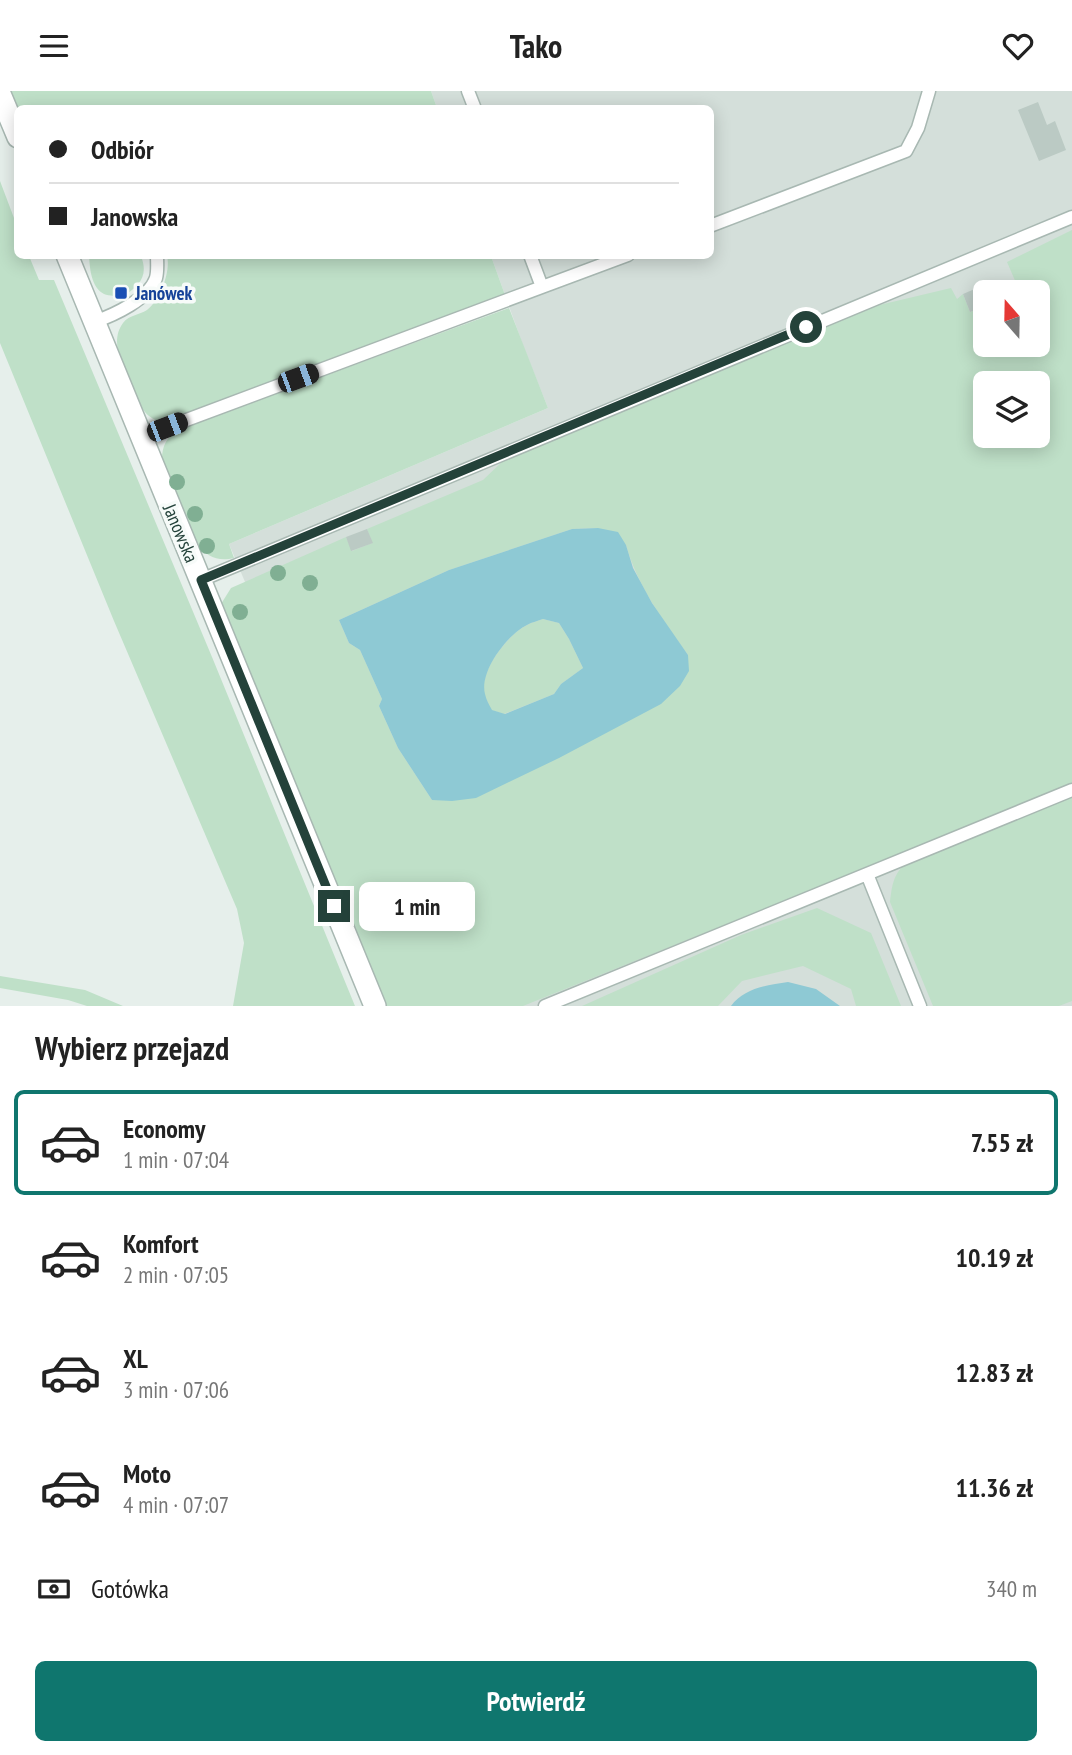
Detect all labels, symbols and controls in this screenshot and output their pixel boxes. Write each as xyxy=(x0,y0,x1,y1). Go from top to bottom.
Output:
text: Tako xyxy=(510,25,562,67)
icon: menu xyxy=(35,27,73,65)
icon: heart xyxy=(999,27,1037,65)
text: Odbiór xyxy=(91,133,154,166)
text: Janowska xyxy=(91,200,178,233)
north arrow xyxy=(973,280,1050,357)
map controls xyxy=(973,280,1050,448)
place label: Janówek xyxy=(134,281,193,305)
marker: Janówek xyxy=(113,285,129,301)
route start xyxy=(790,311,822,343)
car xyxy=(275,361,322,395)
button: layers xyxy=(973,371,1050,448)
car xyxy=(144,410,191,444)
street label: Janowska xyxy=(158,499,204,566)
callout: 1 min xyxy=(358,881,474,931)
route end xyxy=(318,890,350,922)
text: 1 min xyxy=(394,892,440,921)
text: Wybierz przejazd xyxy=(35,1027,229,1069)
icon: car xyxy=(39,1111,102,1174)
text: Economy xyxy=(123,1112,205,1145)
text: 7.55 zł xyxy=(971,1126,1033,1159)
text: 1 min · 07:04 xyxy=(123,1145,229,1174)
icon: car xyxy=(39,1226,102,1289)
text: Komfort xyxy=(123,1227,199,1260)
text: 10.19 zł xyxy=(956,1241,1033,1274)
text: 2 min · 07:05 xyxy=(123,1260,229,1289)
icon: car xyxy=(39,1341,102,1404)
text: XL xyxy=(123,1342,148,1375)
text: 12.83 zł xyxy=(956,1356,1033,1389)
text: 3 min · 07:06 xyxy=(123,1375,229,1404)
icon: car xyxy=(39,1456,102,1519)
text: Moto xyxy=(123,1457,171,1490)
text: 11.36 zł xyxy=(956,1471,1033,1504)
text: 4 min · 07:07 xyxy=(123,1490,229,1519)
icon: cash xyxy=(35,1570,73,1608)
text: Gotówka xyxy=(91,1572,169,1605)
text: 340 m xyxy=(986,1574,1037,1603)
button: Potwierdź xyxy=(35,1661,1037,1741)

